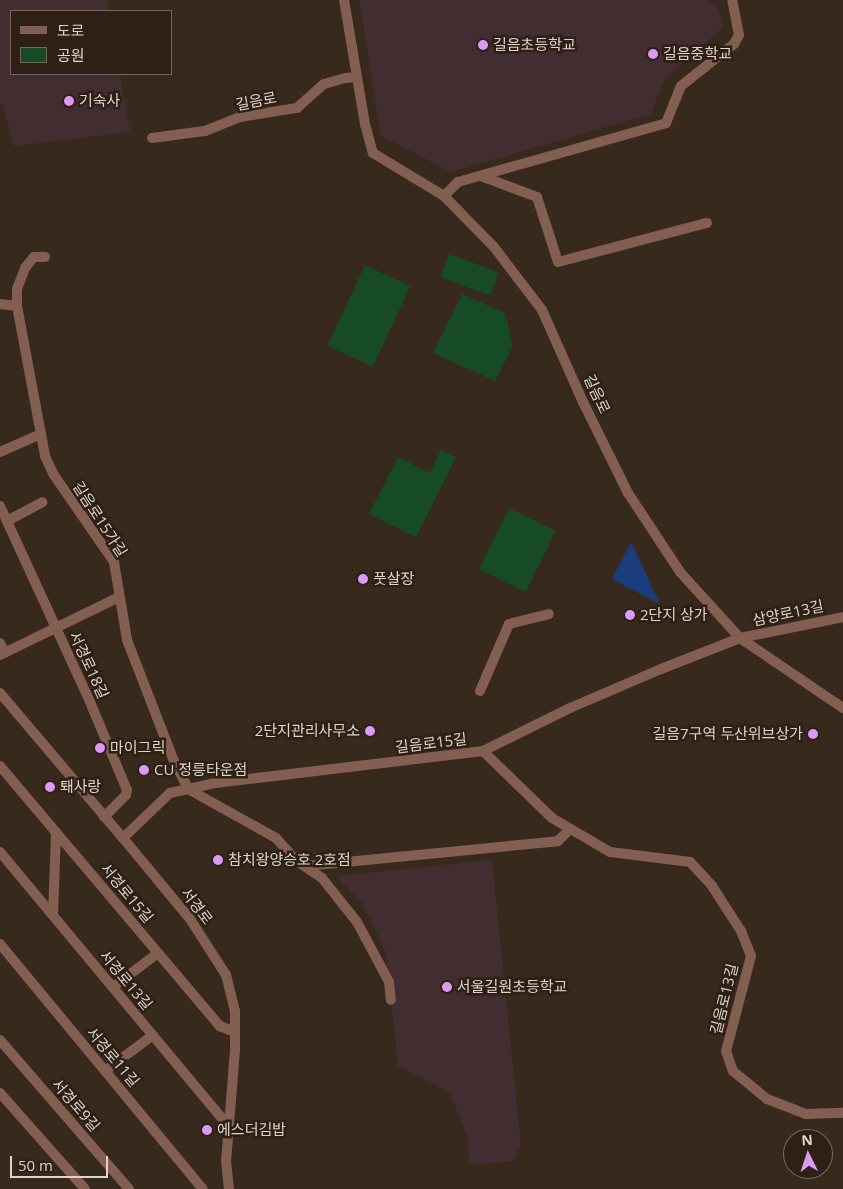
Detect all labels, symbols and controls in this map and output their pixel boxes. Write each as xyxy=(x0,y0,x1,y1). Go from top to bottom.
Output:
legend xyxy=(10,10,172,75)
text: 도로 xyxy=(57,20,85,40)
place label: 길음초등학교 xyxy=(493,36,576,54)
marker: 길음초등학교 xyxy=(477,39,489,51)
text: 공원 xyxy=(57,45,85,65)
place label: 길음중학교 xyxy=(663,45,732,63)
marker: 길음중학교 xyxy=(647,48,659,60)
street label: 길음로 xyxy=(234,88,278,114)
place label: 기숙사 xyxy=(79,92,120,110)
marker: 기숙사 xyxy=(63,95,75,107)
street label: 길음로 xyxy=(580,371,614,417)
street label: 길음로15가길 xyxy=(69,478,131,560)
place label: 풋살장 xyxy=(373,570,414,588)
marker: 풋살장 xyxy=(357,573,369,585)
street label: 삼양로13길 xyxy=(751,597,825,629)
place label: 2단지 상가 xyxy=(640,606,708,624)
marker: 2단지 상가 xyxy=(624,609,636,621)
street label: 서경로18길 xyxy=(66,628,112,702)
place label: 2단지관리사무소 xyxy=(255,722,360,740)
marker: 2단지관리사무소 xyxy=(364,725,376,737)
place label: 길음7구역 두산위브상가 xyxy=(653,725,803,743)
marker: 길음7구역 두산위브상가 xyxy=(807,728,819,740)
street label: 길음로15길 xyxy=(394,730,468,756)
place label: 마이그릭 xyxy=(110,739,165,757)
marker: 마이그릭 xyxy=(94,742,106,754)
place label: CU 정릉타운점 xyxy=(154,761,247,779)
marker: CU 정릉타운점 xyxy=(138,764,150,776)
place label: 퇘사랑 xyxy=(60,778,101,796)
marker: 퇘사랑 xyxy=(44,781,56,793)
place label: 참치왕양승호 2호점 xyxy=(228,851,351,869)
marker: 참치왕양승호 2호점 xyxy=(212,854,224,866)
street label: 서경로15길 xyxy=(97,860,157,926)
street label: 서경로 xyxy=(177,884,217,928)
street label: 서경로13길 xyxy=(96,947,156,1013)
street label: 길음로13길 xyxy=(707,962,741,1036)
place label: 서울길원초등학교 xyxy=(457,978,567,996)
marker: 서울길원초등학교 xyxy=(441,981,453,993)
street label: 서경로11길 xyxy=(83,1024,143,1090)
street label: 서경로9길 xyxy=(48,1075,104,1135)
place label: 에스더김밥 xyxy=(217,1121,286,1139)
marker: 에스더김밥 xyxy=(201,1124,213,1136)
north arrow xyxy=(783,1129,833,1179)
text: N xyxy=(801,1130,813,1149)
scale bar xyxy=(12,1146,110,1178)
text: 50 m xyxy=(18,1155,53,1175)

